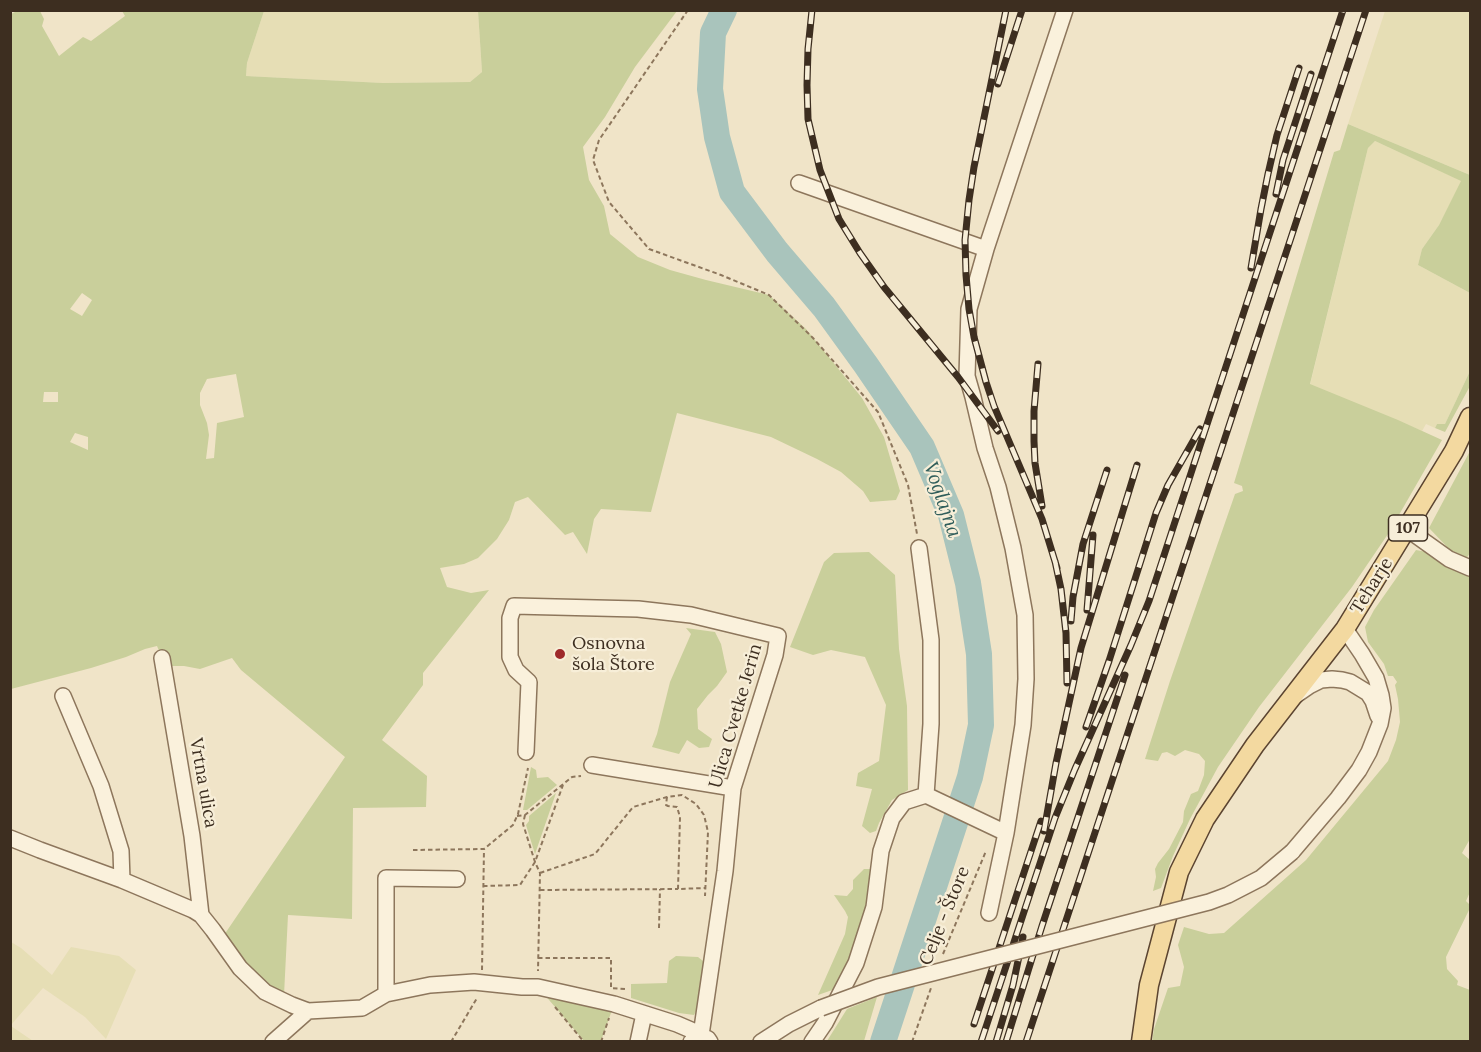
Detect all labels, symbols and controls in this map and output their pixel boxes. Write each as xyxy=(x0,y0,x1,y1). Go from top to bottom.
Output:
water label: Voglajna xyxy=(918,459,966,541)
road number: 107 xyxy=(1388,515,1428,541)
street label: Teharje xyxy=(1346,554,1398,618)
place label: Osnovna šola Štore xyxy=(572,633,655,676)
street label: Ulica Cvetke Jerin xyxy=(705,641,767,791)
marker: Osnovna šola Štore xyxy=(553,647,567,661)
street label: Vrtna ulica xyxy=(184,736,222,830)
street label: Celje - Štore xyxy=(915,863,975,969)

